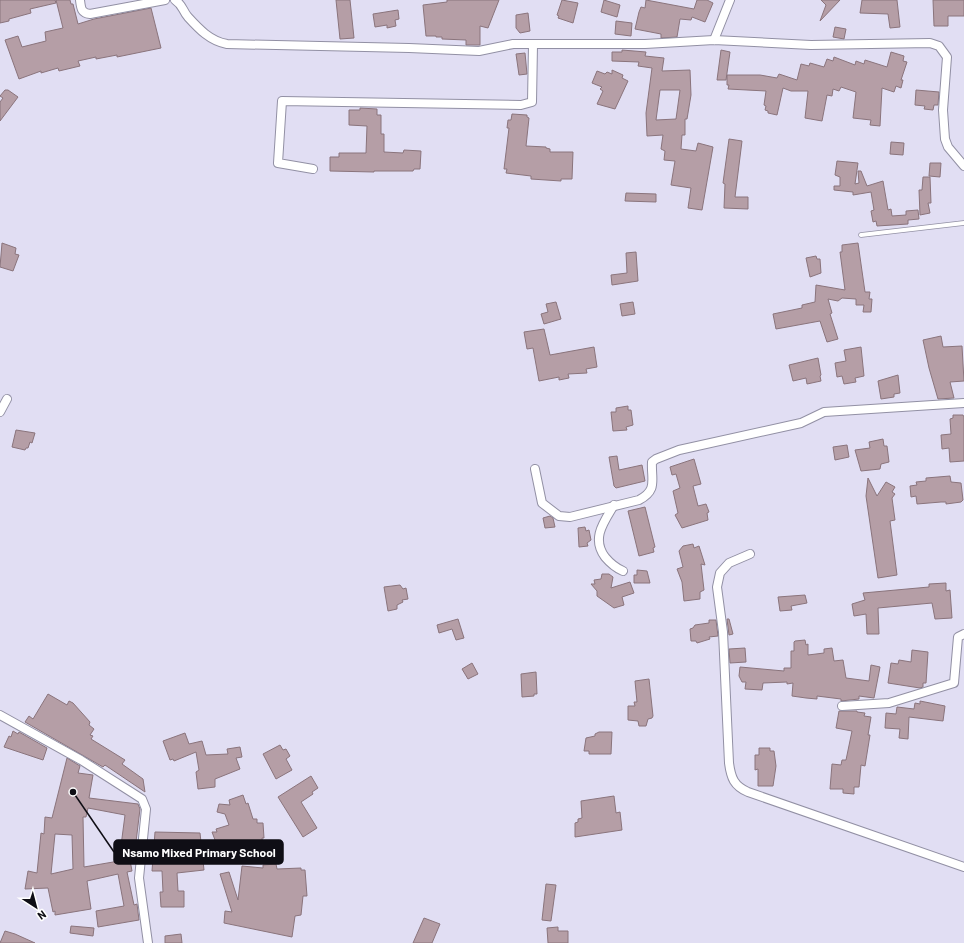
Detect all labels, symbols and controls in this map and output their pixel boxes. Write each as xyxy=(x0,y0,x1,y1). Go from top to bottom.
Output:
callout: Nsamo Mixed Primary School xyxy=(114,840,283,864)
text: Nsamo Mixed Primary School xyxy=(122,845,276,859)
north arrow xyxy=(16,887,56,927)
text: N xyxy=(35,908,49,923)

